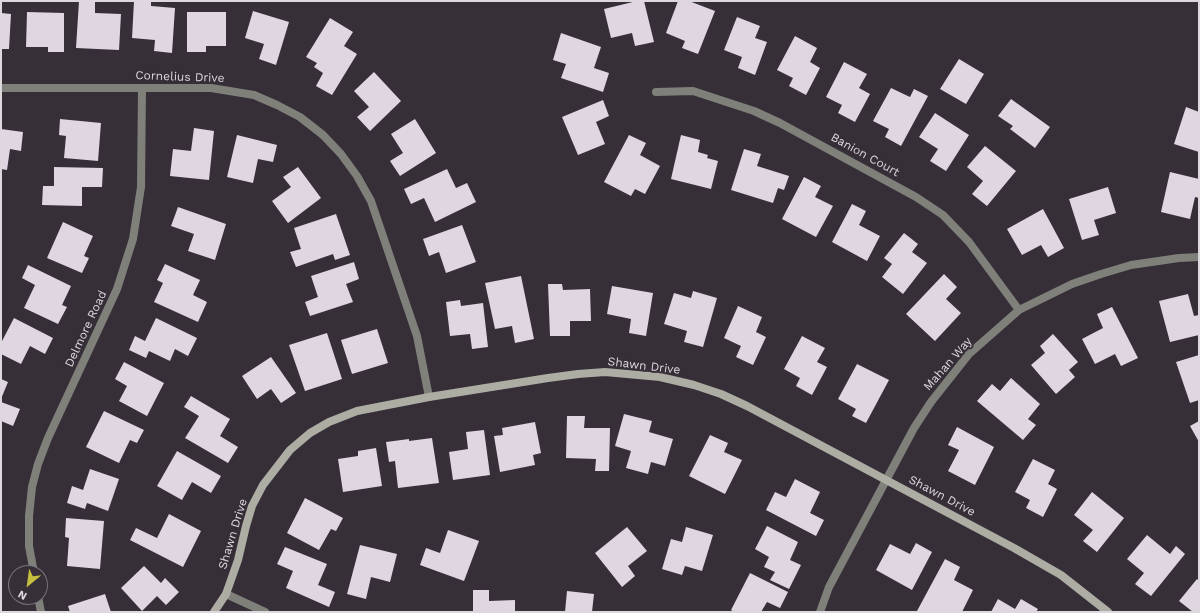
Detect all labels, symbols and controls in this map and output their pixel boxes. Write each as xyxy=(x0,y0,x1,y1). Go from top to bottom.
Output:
street label: Cornelius Drive xyxy=(135,68,225,86)
street label: Banion Court xyxy=(828,130,902,180)
street label: Delmore Road xyxy=(62,288,110,370)
street label: Mahan Way xyxy=(921,334,975,394)
street label: Shawn Drive xyxy=(607,354,681,378)
street label: Shawn Drive xyxy=(906,472,978,520)
street label: Shawn Drive xyxy=(215,497,251,571)
north arrow xyxy=(8,565,48,605)
text: N xyxy=(16,587,29,603)

